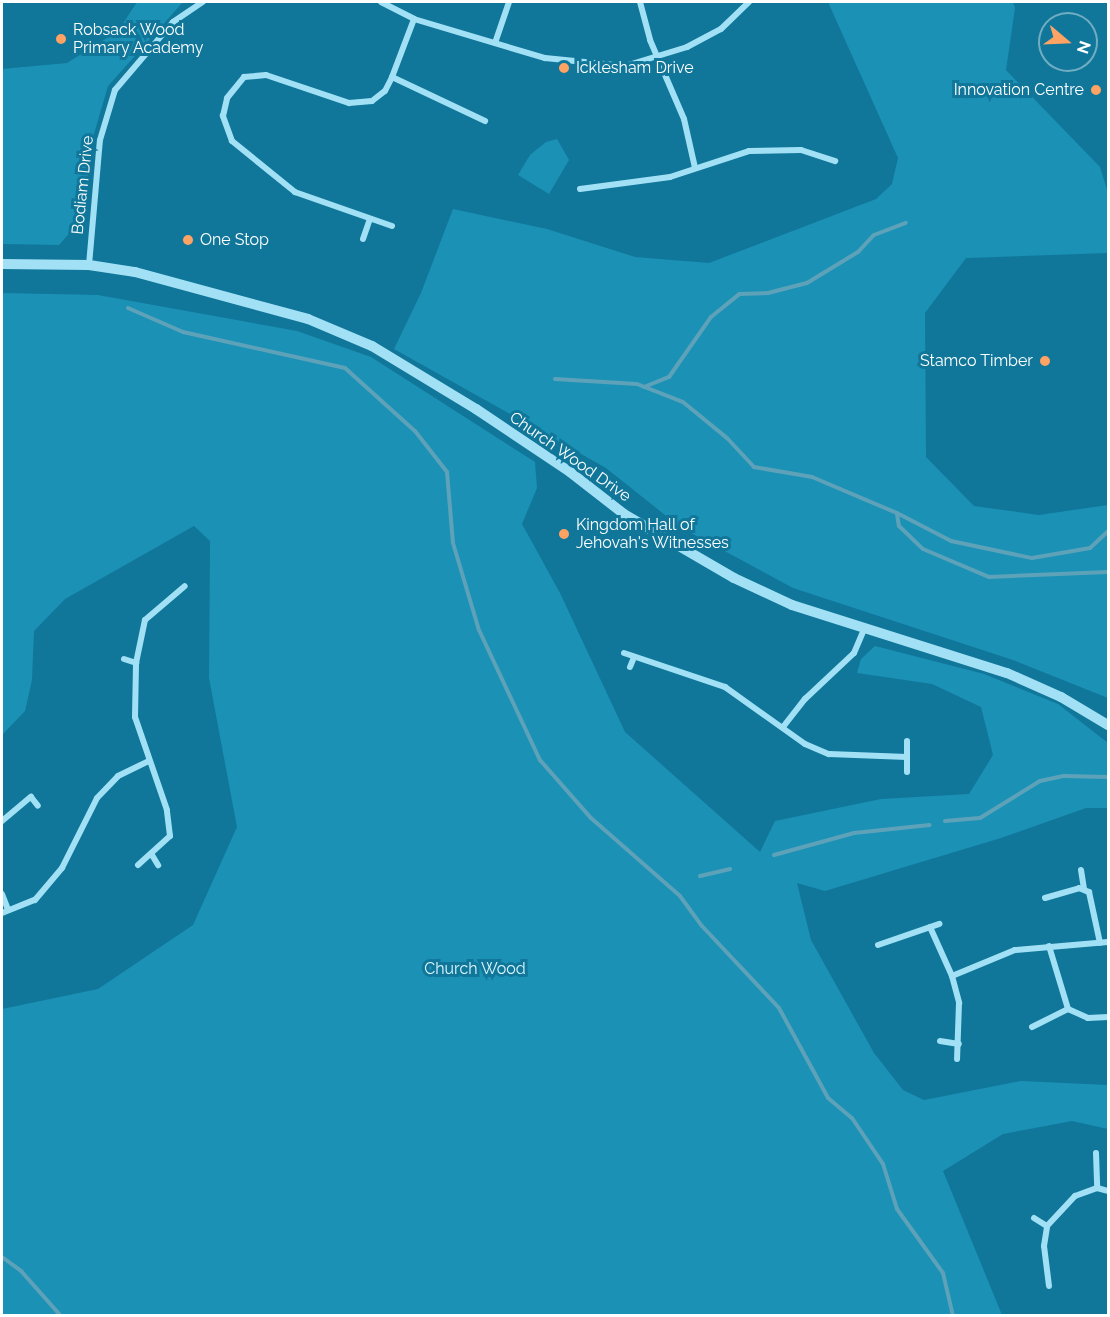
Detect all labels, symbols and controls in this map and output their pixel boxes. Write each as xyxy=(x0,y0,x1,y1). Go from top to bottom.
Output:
north arrow xyxy=(1038,12,1098,72)
place label: Robsack Wood Primary Academy xyxy=(73,20,204,58)
marker: Robsack Wood Primary Academy xyxy=(54,32,68,46)
text: N xyxy=(1073,39,1095,56)
place label: Icklesham Drive xyxy=(576,58,694,78)
marker: Icklesham Drive xyxy=(557,61,571,75)
place label: Innovation Centre xyxy=(954,80,1084,100)
marker: Innovation Centre xyxy=(1089,83,1103,97)
street label: Bodiam Drive xyxy=(68,135,98,235)
place label: One Stop xyxy=(200,230,269,250)
marker: One Stop xyxy=(181,233,195,247)
place label: Stamco Timber xyxy=(920,351,1033,371)
marker: Stamco Timber xyxy=(1038,354,1052,368)
street label: Church Wood Drive xyxy=(505,408,635,506)
place label: Kingdom Hall of Jehovah's Witnesses xyxy=(576,515,729,553)
marker: Kingdom Hall of Jehovah's Witnesses xyxy=(557,527,571,541)
park label: Church Wood xyxy=(424,959,526,979)

